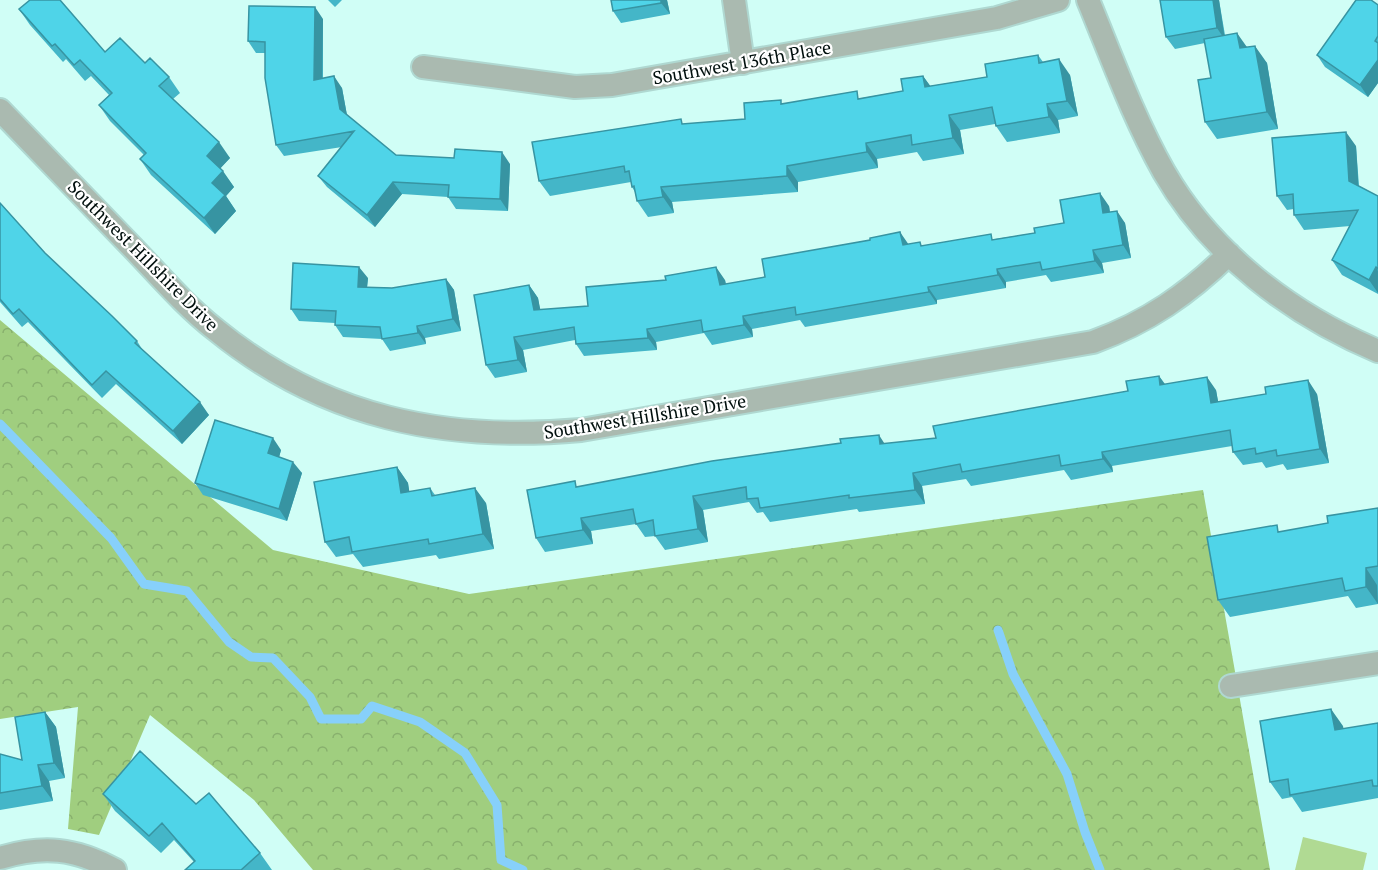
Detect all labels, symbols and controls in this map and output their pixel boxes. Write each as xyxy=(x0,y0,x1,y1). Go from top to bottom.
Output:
street label: Southwest 136th Place xyxy=(651,35,833,90)
street label: Southwest Hillshire Drive xyxy=(63,175,224,336)
street label: Southwest Hillshire Drive xyxy=(542,388,748,444)

